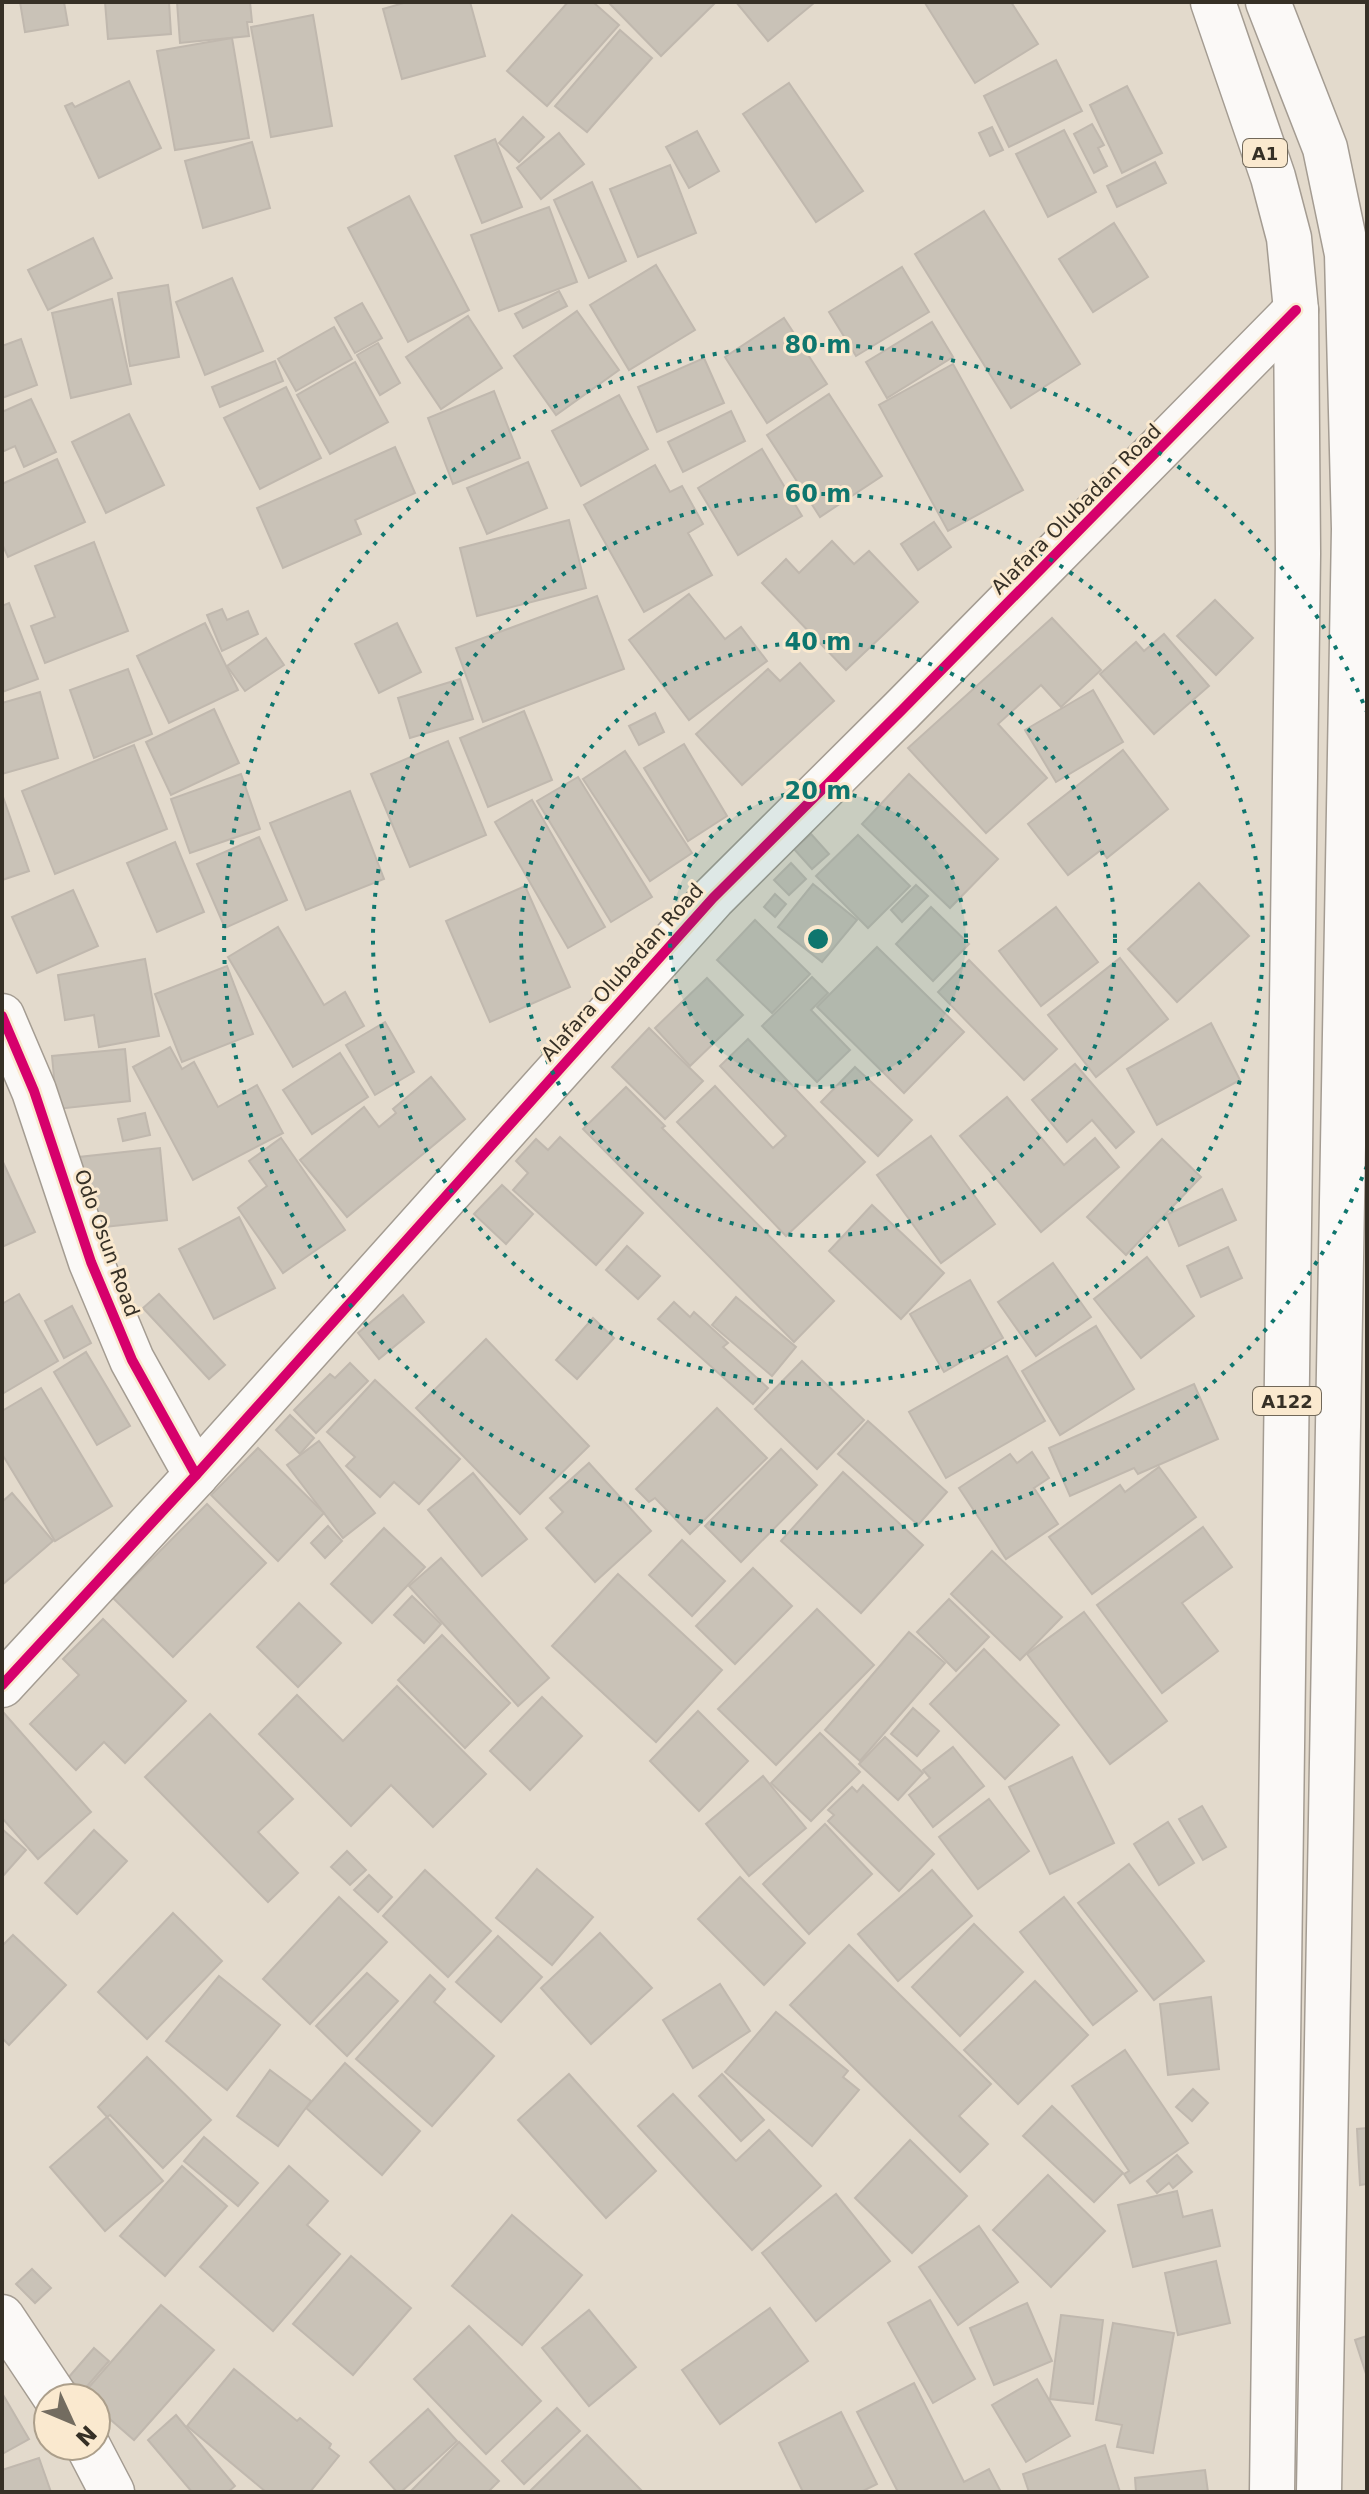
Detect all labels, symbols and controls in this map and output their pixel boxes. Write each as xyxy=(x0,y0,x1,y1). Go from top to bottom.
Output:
road number: A1 xyxy=(1243,139,1287,167)
text: 80 m xyxy=(785,331,851,359)
street label: Alafara Olubadan Road xyxy=(986,419,1166,599)
text: 60 m xyxy=(785,480,851,508)
text: 40 m xyxy=(785,628,851,656)
text: 20 m xyxy=(785,777,851,805)
street label: Alafara Olubadan Road xyxy=(536,878,708,1066)
centre of rings xyxy=(804,925,832,953)
street label: Odo Osun Road xyxy=(69,1166,145,1320)
road number: A122 xyxy=(1253,1387,1321,1415)
north arrow xyxy=(32,2382,112,2462)
text: N xyxy=(71,2420,101,2451)

